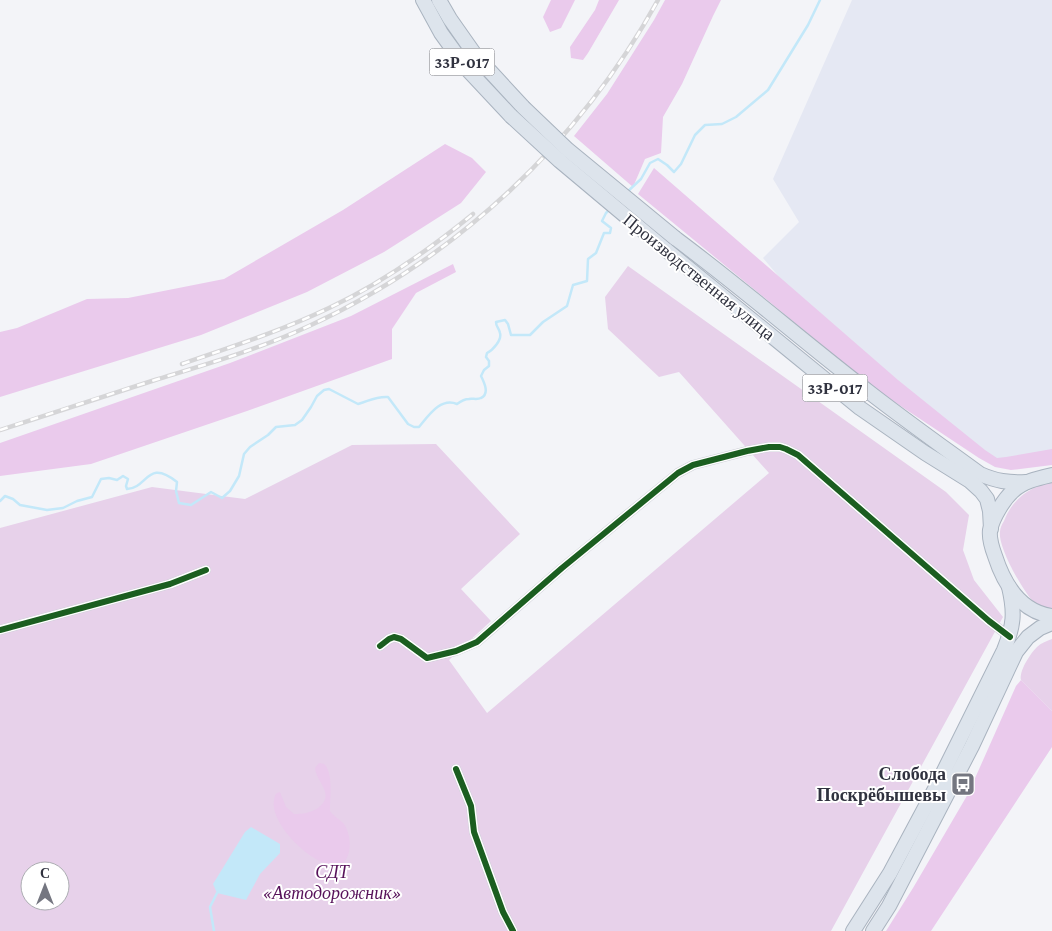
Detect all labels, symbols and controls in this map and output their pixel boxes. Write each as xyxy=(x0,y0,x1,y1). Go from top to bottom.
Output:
road number: 33Р-017 xyxy=(430,48,494,76)
street label: Производственная улица xyxy=(619,210,779,344)
road number: 33Р-017 xyxy=(802,374,868,402)
place label: Слобода Поскрёбышевы xyxy=(817,764,946,805)
bus stop icon: Слобода Поскрёбышевы xyxy=(950,771,976,797)
north arrow xyxy=(20,861,70,911)
park label: СДТ «Автодорожник» xyxy=(263,862,401,903)
text: С xyxy=(40,865,50,881)

